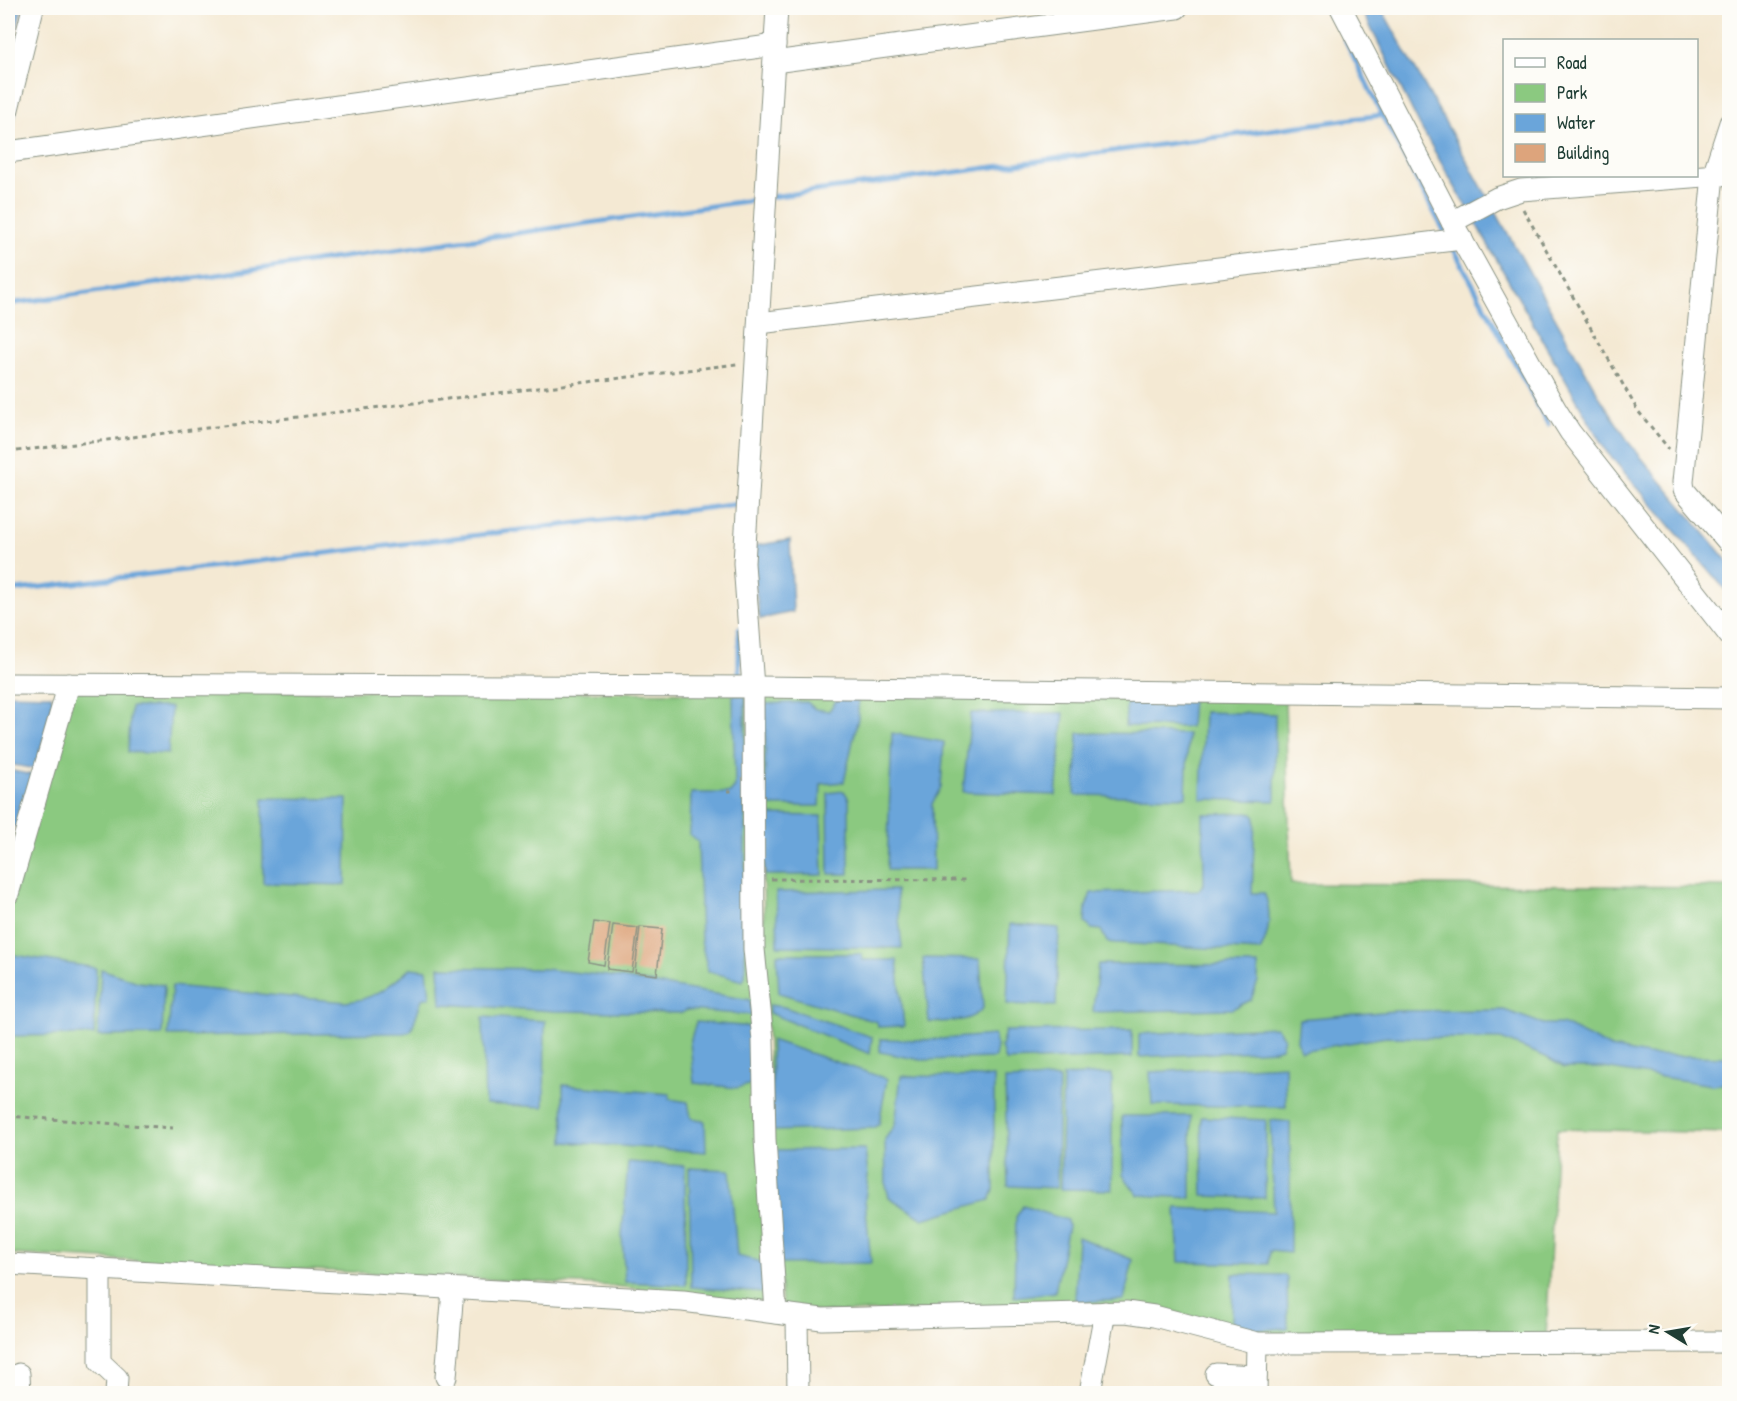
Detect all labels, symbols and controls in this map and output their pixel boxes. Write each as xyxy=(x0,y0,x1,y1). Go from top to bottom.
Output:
legend xyxy=(1503,39,1698,177)
text: Road xyxy=(1557,50,1587,75)
text: Park xyxy=(1557,80,1588,105)
text: Water xyxy=(1557,110,1595,135)
text: Building xyxy=(1557,140,1609,165)
north arrow xyxy=(1638,1302,1698,1362)
text: N xyxy=(1642,1322,1665,1335)

